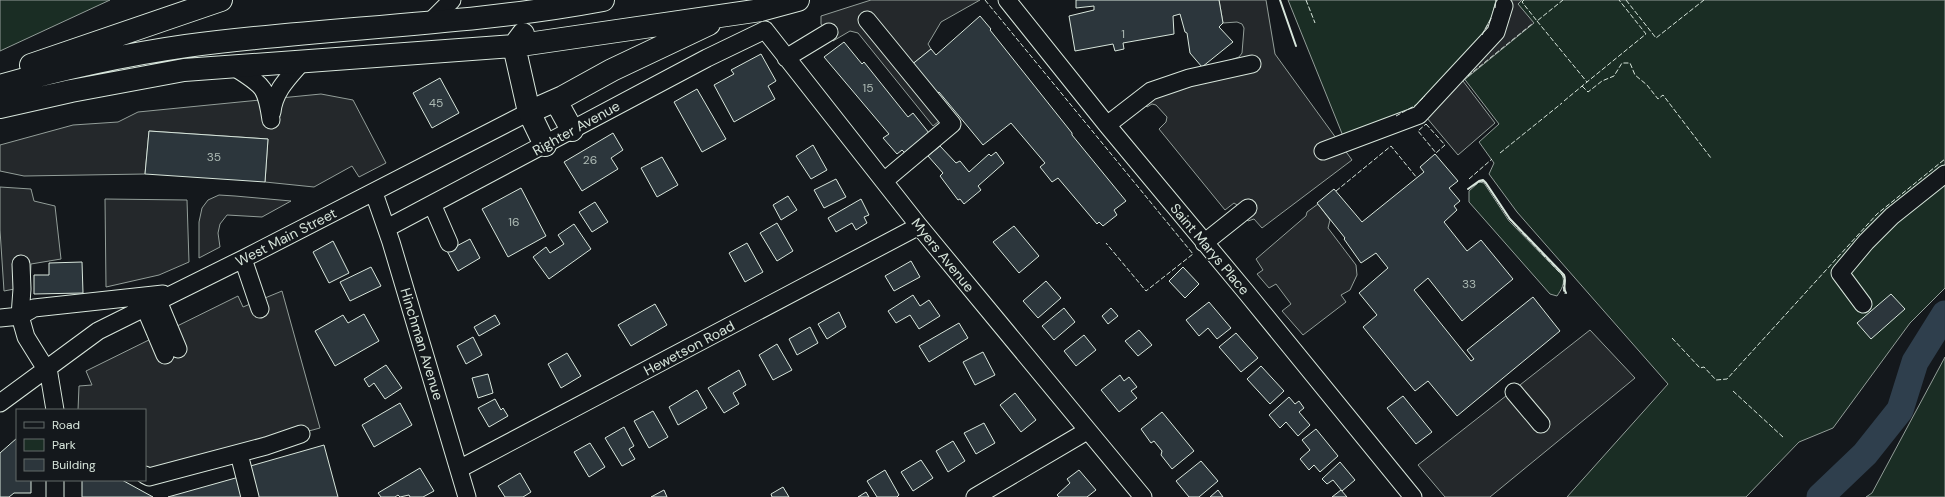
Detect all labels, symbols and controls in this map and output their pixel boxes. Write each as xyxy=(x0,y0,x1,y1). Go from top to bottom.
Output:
house number: 1 xyxy=(1121,26,1125,42)
house number: 15 xyxy=(862,80,874,96)
house number: 45 xyxy=(429,95,443,111)
street label: Righter Avenue xyxy=(529,97,623,159)
house number: 35 xyxy=(207,149,221,165)
house number: 26 xyxy=(583,152,597,168)
street label: Saint Marys Place xyxy=(1167,200,1254,298)
street label: West Main Street xyxy=(232,204,340,270)
house number: 16 xyxy=(508,214,520,230)
street label: Myers Avenue xyxy=(908,214,978,296)
house number: 33 xyxy=(1462,276,1476,292)
street label: Hinchman Avenue xyxy=(396,286,448,402)
street label: Hewetson Road xyxy=(640,316,738,380)
legend xyxy=(16,409,146,481)
text: Road xyxy=(52,417,80,433)
text: Park xyxy=(52,437,76,453)
text: Building xyxy=(52,457,96,473)

